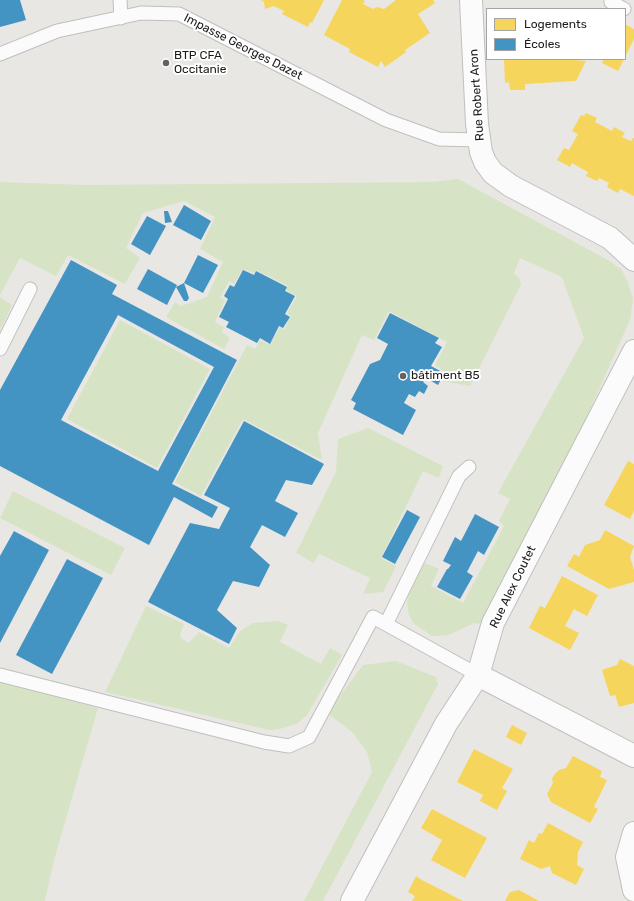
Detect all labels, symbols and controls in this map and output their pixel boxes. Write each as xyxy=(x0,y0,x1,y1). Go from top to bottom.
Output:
legend xyxy=(486,8,626,60)
street label: Impasse Georges Dazet xyxy=(181,11,305,83)
text: Logements xyxy=(524,17,587,31)
text: Écoles xyxy=(524,37,560,51)
place label: BTP CFA Occitanie xyxy=(174,49,226,77)
street label: Rue Robert Aron xyxy=(467,49,487,141)
marker: BTP CFA Occitanie xyxy=(161,58,171,68)
place label: bâtiment B5 xyxy=(411,369,480,383)
marker: bâtiment B5 xyxy=(398,371,408,381)
street label: Rue Alex Coutet xyxy=(487,543,539,631)

